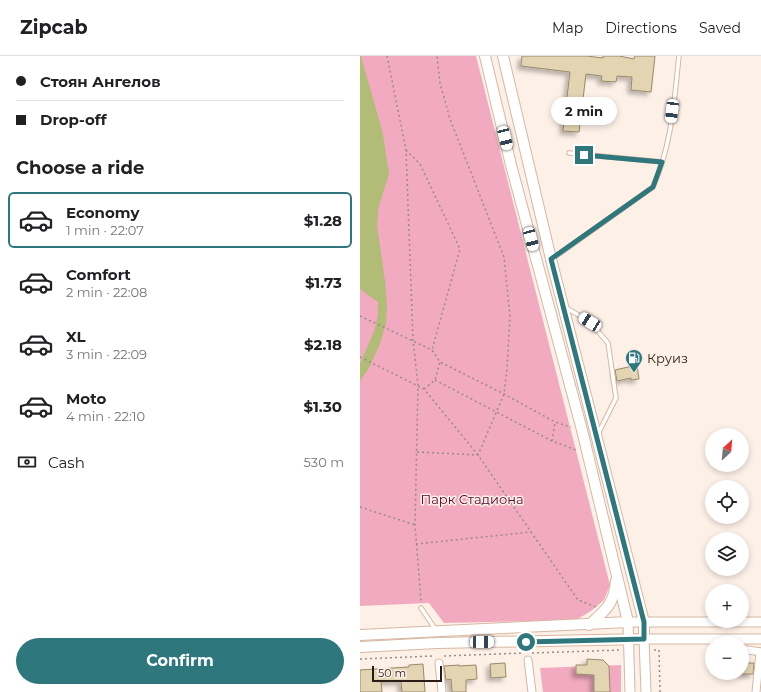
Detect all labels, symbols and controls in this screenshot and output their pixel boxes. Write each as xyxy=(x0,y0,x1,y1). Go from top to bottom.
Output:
text: Zipcab xyxy=(20,16,88,39)
text: Map xyxy=(552,19,583,37)
text: Directions xyxy=(605,19,677,37)
text: Saved xyxy=(699,19,741,37)
text: Стоян Ангелов xyxy=(40,72,161,91)
callout: 2 min xyxy=(551,97,617,125)
car xyxy=(665,98,679,124)
text: 2 min xyxy=(565,103,603,119)
text: Drop-off xyxy=(40,110,107,129)
car xyxy=(496,125,514,151)
route end xyxy=(575,146,593,164)
text: Choose a ride xyxy=(16,157,144,179)
icon: car xyxy=(18,202,54,238)
text: Economy xyxy=(66,203,139,222)
text: $1.28 xyxy=(304,211,342,230)
text: 1 min · 22:07 xyxy=(66,222,144,238)
car xyxy=(522,226,540,252)
icon: car xyxy=(18,264,54,300)
text: Comfort xyxy=(66,265,131,284)
text: $1.73 xyxy=(305,273,342,292)
text: 2 min · 22:08 xyxy=(66,284,147,300)
car xyxy=(577,311,603,333)
icon: car xyxy=(18,326,54,362)
text: XL xyxy=(66,327,85,346)
text: $2.18 xyxy=(304,335,342,354)
text: 3 min · 22:09 xyxy=(66,346,147,362)
fuel station icon: Круиз xyxy=(624,348,644,373)
place label: Круиз xyxy=(647,350,688,366)
icon: car xyxy=(18,388,54,424)
text: Moto xyxy=(66,389,106,408)
text: $1.30 xyxy=(304,397,342,416)
text: 4 min · 22:10 xyxy=(66,408,145,424)
north arrow xyxy=(705,428,749,472)
map controls xyxy=(705,428,749,680)
icon: cash xyxy=(16,451,38,473)
text: Cash xyxy=(48,453,85,472)
text: 530 m xyxy=(304,454,344,470)
button: locate xyxy=(705,480,749,524)
park label: Парк Стадиона xyxy=(420,491,524,507)
button: layers xyxy=(705,532,749,576)
button: + xyxy=(705,584,749,628)
route start xyxy=(517,633,535,651)
car xyxy=(470,636,494,648)
button: − xyxy=(705,636,749,680)
button: Confirm xyxy=(16,638,344,684)
scale bar xyxy=(372,664,442,683)
text: 50 m xyxy=(378,666,406,680)

